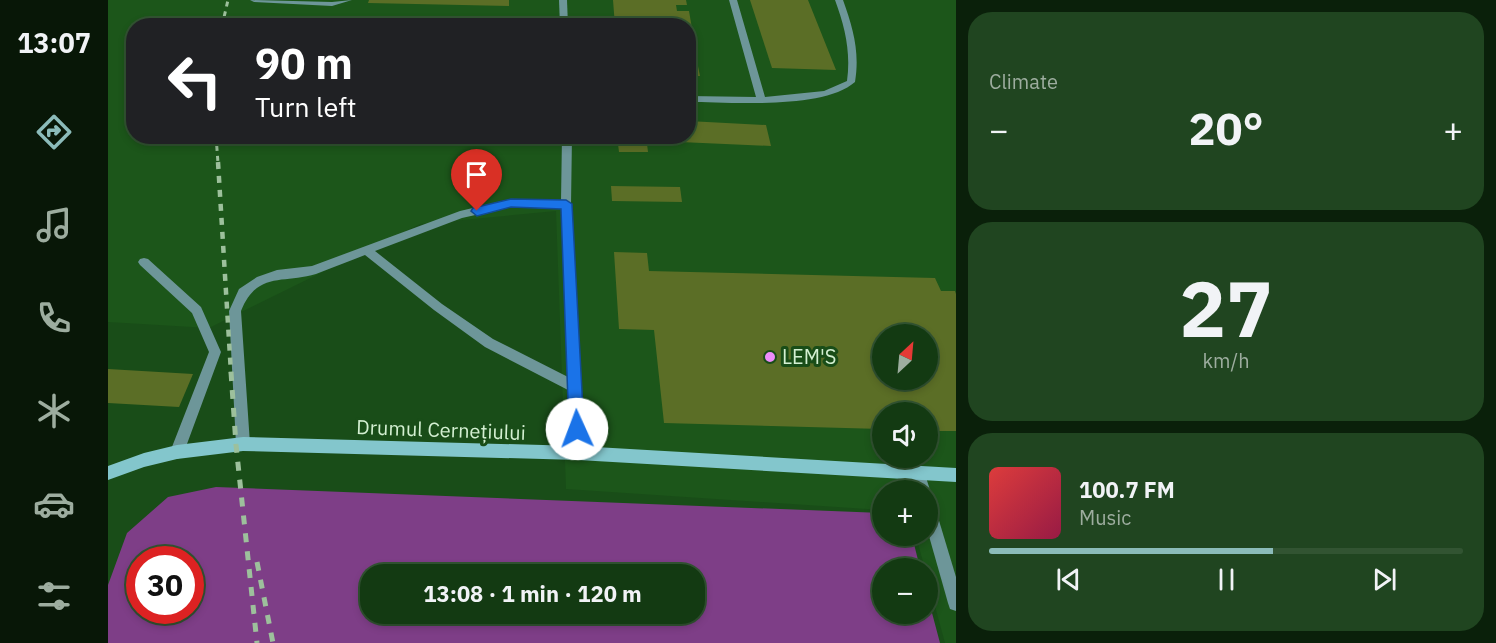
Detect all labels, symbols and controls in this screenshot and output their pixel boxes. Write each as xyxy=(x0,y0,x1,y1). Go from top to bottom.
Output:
text: 13:07 xyxy=(17,25,91,60)
text: 90 m xyxy=(255,36,353,91)
icon: left xyxy=(156,42,234,120)
text: Climate xyxy=(989,68,1058,95)
text: Turn left xyxy=(255,89,356,124)
text: 20° xyxy=(1188,99,1264,157)
text: − xyxy=(989,108,1009,151)
text: + xyxy=(1443,108,1463,151)
icon: directions xyxy=(33,111,75,153)
pin xyxy=(451,149,502,211)
icon: arrive xyxy=(460,158,493,191)
icon: music xyxy=(33,204,75,246)
text: 27 xyxy=(1179,257,1273,358)
icon: phone xyxy=(33,297,75,339)
north arrow xyxy=(872,324,938,390)
map controls xyxy=(872,324,938,624)
place label: LEM'S xyxy=(782,343,836,370)
text: km/h xyxy=(1202,347,1250,374)
marker: LEM'S xyxy=(763,350,777,364)
icon: climate xyxy=(33,390,75,432)
position arrow xyxy=(545,397,609,461)
button: sound xyxy=(872,402,938,468)
street label: Drumul Cernețiului xyxy=(356,413,526,446)
text: 100.7 FM xyxy=(1079,475,1175,504)
button: + xyxy=(872,480,938,546)
icon: car xyxy=(33,483,75,525)
text: Music xyxy=(1079,504,1131,531)
speed limit sign: 30 xyxy=(126,546,204,624)
button: − xyxy=(872,558,938,624)
icon: previous xyxy=(1052,563,1085,596)
icon: pause xyxy=(1210,563,1243,596)
icon: next xyxy=(1368,563,1401,596)
icon: filters xyxy=(33,575,75,617)
text: 13:08 · 1 min · 120 m xyxy=(423,579,642,608)

